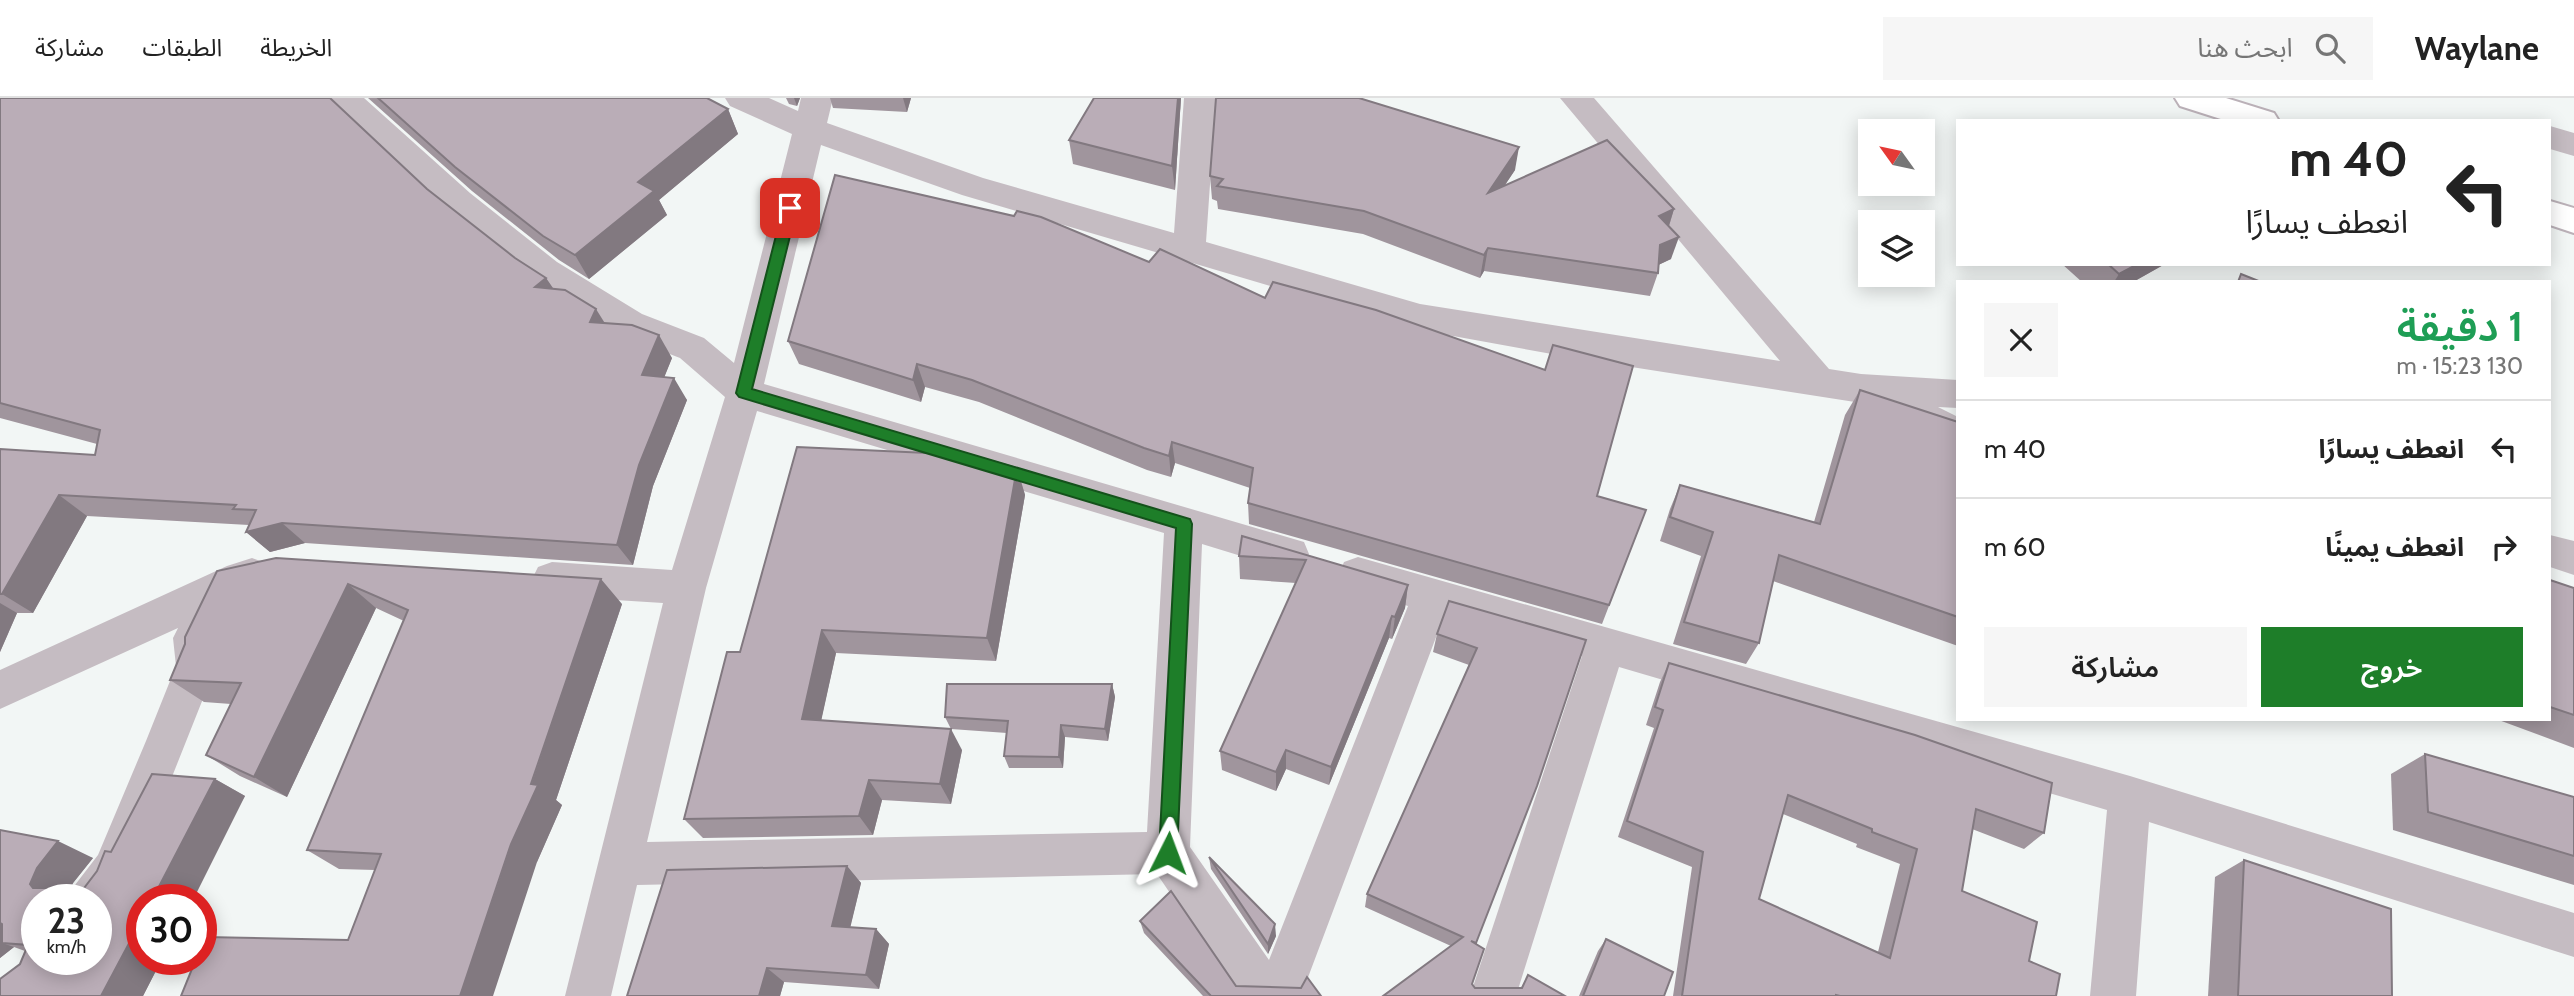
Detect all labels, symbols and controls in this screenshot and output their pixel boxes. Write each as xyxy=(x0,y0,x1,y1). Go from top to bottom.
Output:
search box xyxy=(1883,17,2373,80)
text: Waylane xyxy=(2415,28,2539,68)
icon: search xyxy=(2311,29,2349,67)
text: ابحث هنا xyxy=(2197,32,2293,64)
text: مشاركة xyxy=(35,33,104,62)
text: الطبقات xyxy=(142,33,222,62)
text: الخريطة xyxy=(260,33,332,62)
north arrow xyxy=(1858,119,1936,196)
map controls xyxy=(1858,119,1935,287)
text: 40 m xyxy=(2289,129,2408,188)
icon: left xyxy=(2432,147,2523,238)
pin xyxy=(760,178,820,238)
icon: arrive xyxy=(771,189,809,227)
text: انعطف يسارًا xyxy=(2245,202,2408,241)
button: layers xyxy=(1858,210,1935,287)
text: 1 دقيقة xyxy=(2397,300,2523,352)
button: close xyxy=(1984,303,2058,377)
text: 130 m · 15:23 xyxy=(2397,352,2523,380)
icon: left xyxy=(2485,430,2523,468)
text: 40 m xyxy=(1984,433,2046,465)
text: انعطف يسارًا xyxy=(2318,433,2464,465)
icon: right xyxy=(2485,528,2523,566)
text: 60 m xyxy=(1984,531,2046,563)
text: انعطف يمينًا xyxy=(2325,531,2464,563)
button: مشاركة xyxy=(1984,627,2247,707)
button: خروج xyxy=(2261,627,2523,707)
position arrow xyxy=(1131,816,1205,890)
speed limit sign: 30 xyxy=(126,884,217,975)
text: 23 xyxy=(48,899,85,942)
text: km/h xyxy=(47,936,86,958)

